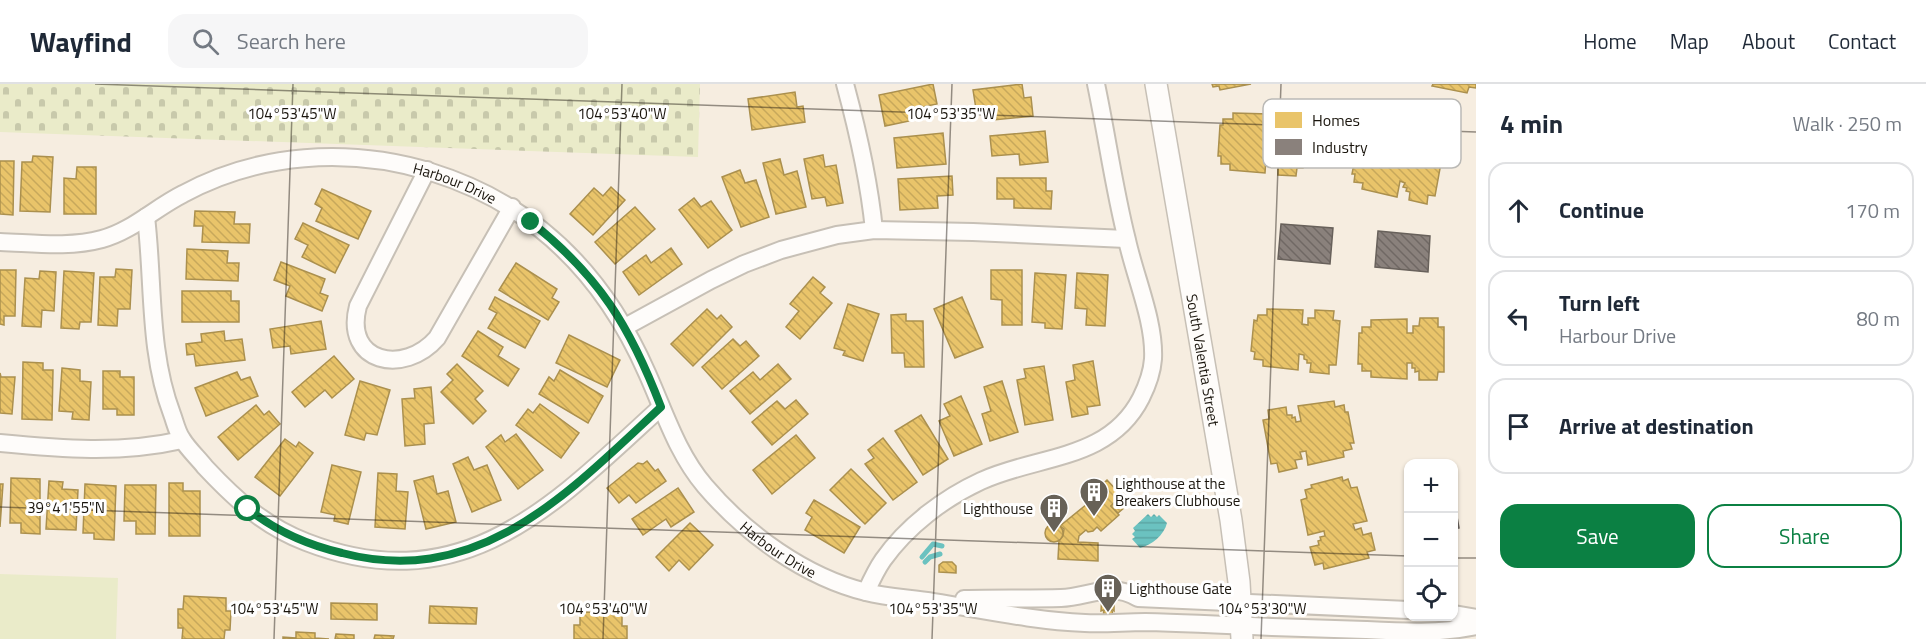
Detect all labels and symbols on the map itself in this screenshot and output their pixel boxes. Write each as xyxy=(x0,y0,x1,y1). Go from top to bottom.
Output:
legend xyxy=(1263,99,1461,168)
text: 104°53'45"W xyxy=(247,102,337,125)
text: 104°53'40"W xyxy=(577,102,667,125)
text: 104°53'35"W xyxy=(906,102,996,125)
text: Homes xyxy=(1312,108,1360,132)
text: Industry xyxy=(1312,135,1368,159)
street label: Harbour Drive xyxy=(411,156,501,209)
route end xyxy=(517,208,543,234)
street label: South Valentia Street xyxy=(1181,292,1226,428)
place label: Lighthouse at the Breakers Clubhouse xyxy=(1115,472,1240,512)
building icon: Lighthouse at the Breakers Clubhouse xyxy=(1078,476,1110,518)
building icon: Lighthouse xyxy=(1038,492,1070,534)
route start xyxy=(234,495,260,521)
text: 39°41'55"N xyxy=(27,496,105,519)
place label: Lighthouse xyxy=(963,497,1033,520)
street label: Harbour Drive xyxy=(735,515,821,583)
building icon: Lighthouse Gate xyxy=(1092,572,1124,614)
place label: Lighthouse Gate xyxy=(1129,577,1232,600)
text: 104°53'45"W xyxy=(229,597,319,620)
text: 104°53'40"W xyxy=(558,597,648,620)
text: 104°53'35"W xyxy=(888,597,978,620)
text: 104°53'30"W xyxy=(1217,597,1307,620)

